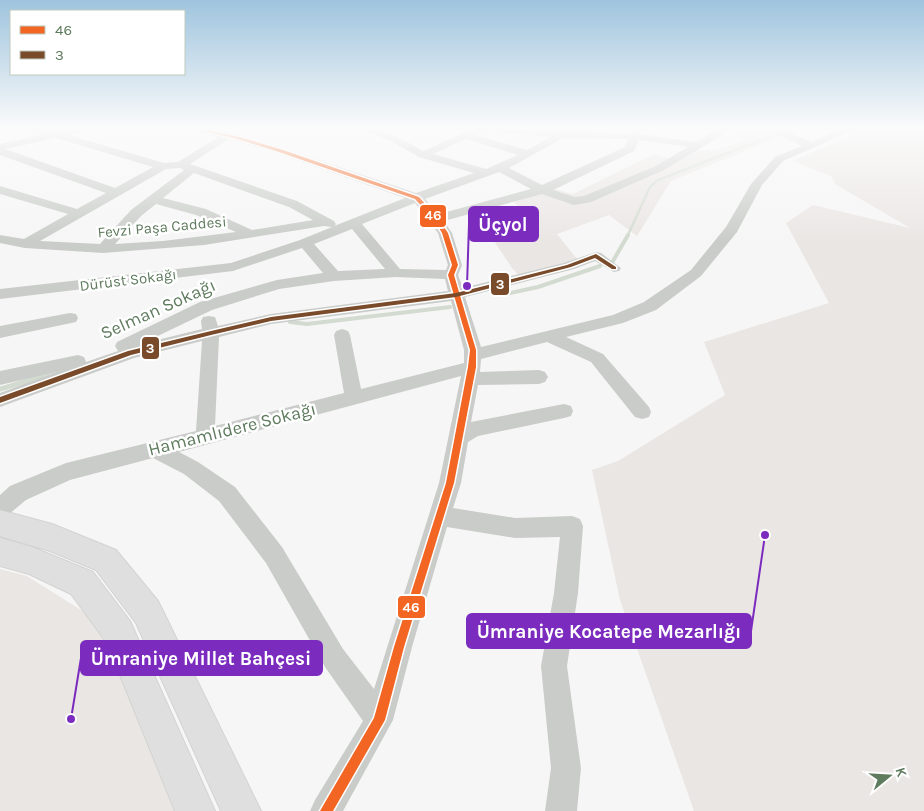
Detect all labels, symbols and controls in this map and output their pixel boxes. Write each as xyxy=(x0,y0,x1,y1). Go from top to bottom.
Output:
legend xyxy=(10,10,185,75)
text: 46 xyxy=(55,21,72,39)
text: 3 xyxy=(55,46,64,64)
line badge: 46 xyxy=(419,204,447,228)
text: 46 xyxy=(425,207,441,224)
callout: Üçyol xyxy=(469,207,538,241)
street label: Fevzi Paşa Caddesi xyxy=(97,212,227,242)
text: Üçyol xyxy=(478,213,528,236)
street label: Dürüst Sokağı xyxy=(79,265,177,295)
line badge: 3 xyxy=(490,272,510,296)
street label: Selman Sokağı xyxy=(97,274,219,344)
text: 3 xyxy=(496,276,504,293)
line badge: 3 xyxy=(141,336,160,360)
text: 3 xyxy=(146,340,154,357)
street label: Hamamlıdere Sokağı xyxy=(146,398,318,460)
line badge: 46 xyxy=(397,595,426,619)
text: 46 xyxy=(403,599,419,616)
callout: Ümraniye Kocatepe Mezarlığı xyxy=(467,614,751,648)
text: Ümraniye Kocatepe Mezarlığı xyxy=(477,620,741,643)
callout: Ümraniye Millet Bahçesi xyxy=(81,641,322,675)
text: Ümraniye Millet Bahçesi xyxy=(91,647,311,670)
north arrow xyxy=(864,751,914,801)
text: K xyxy=(891,765,911,780)

